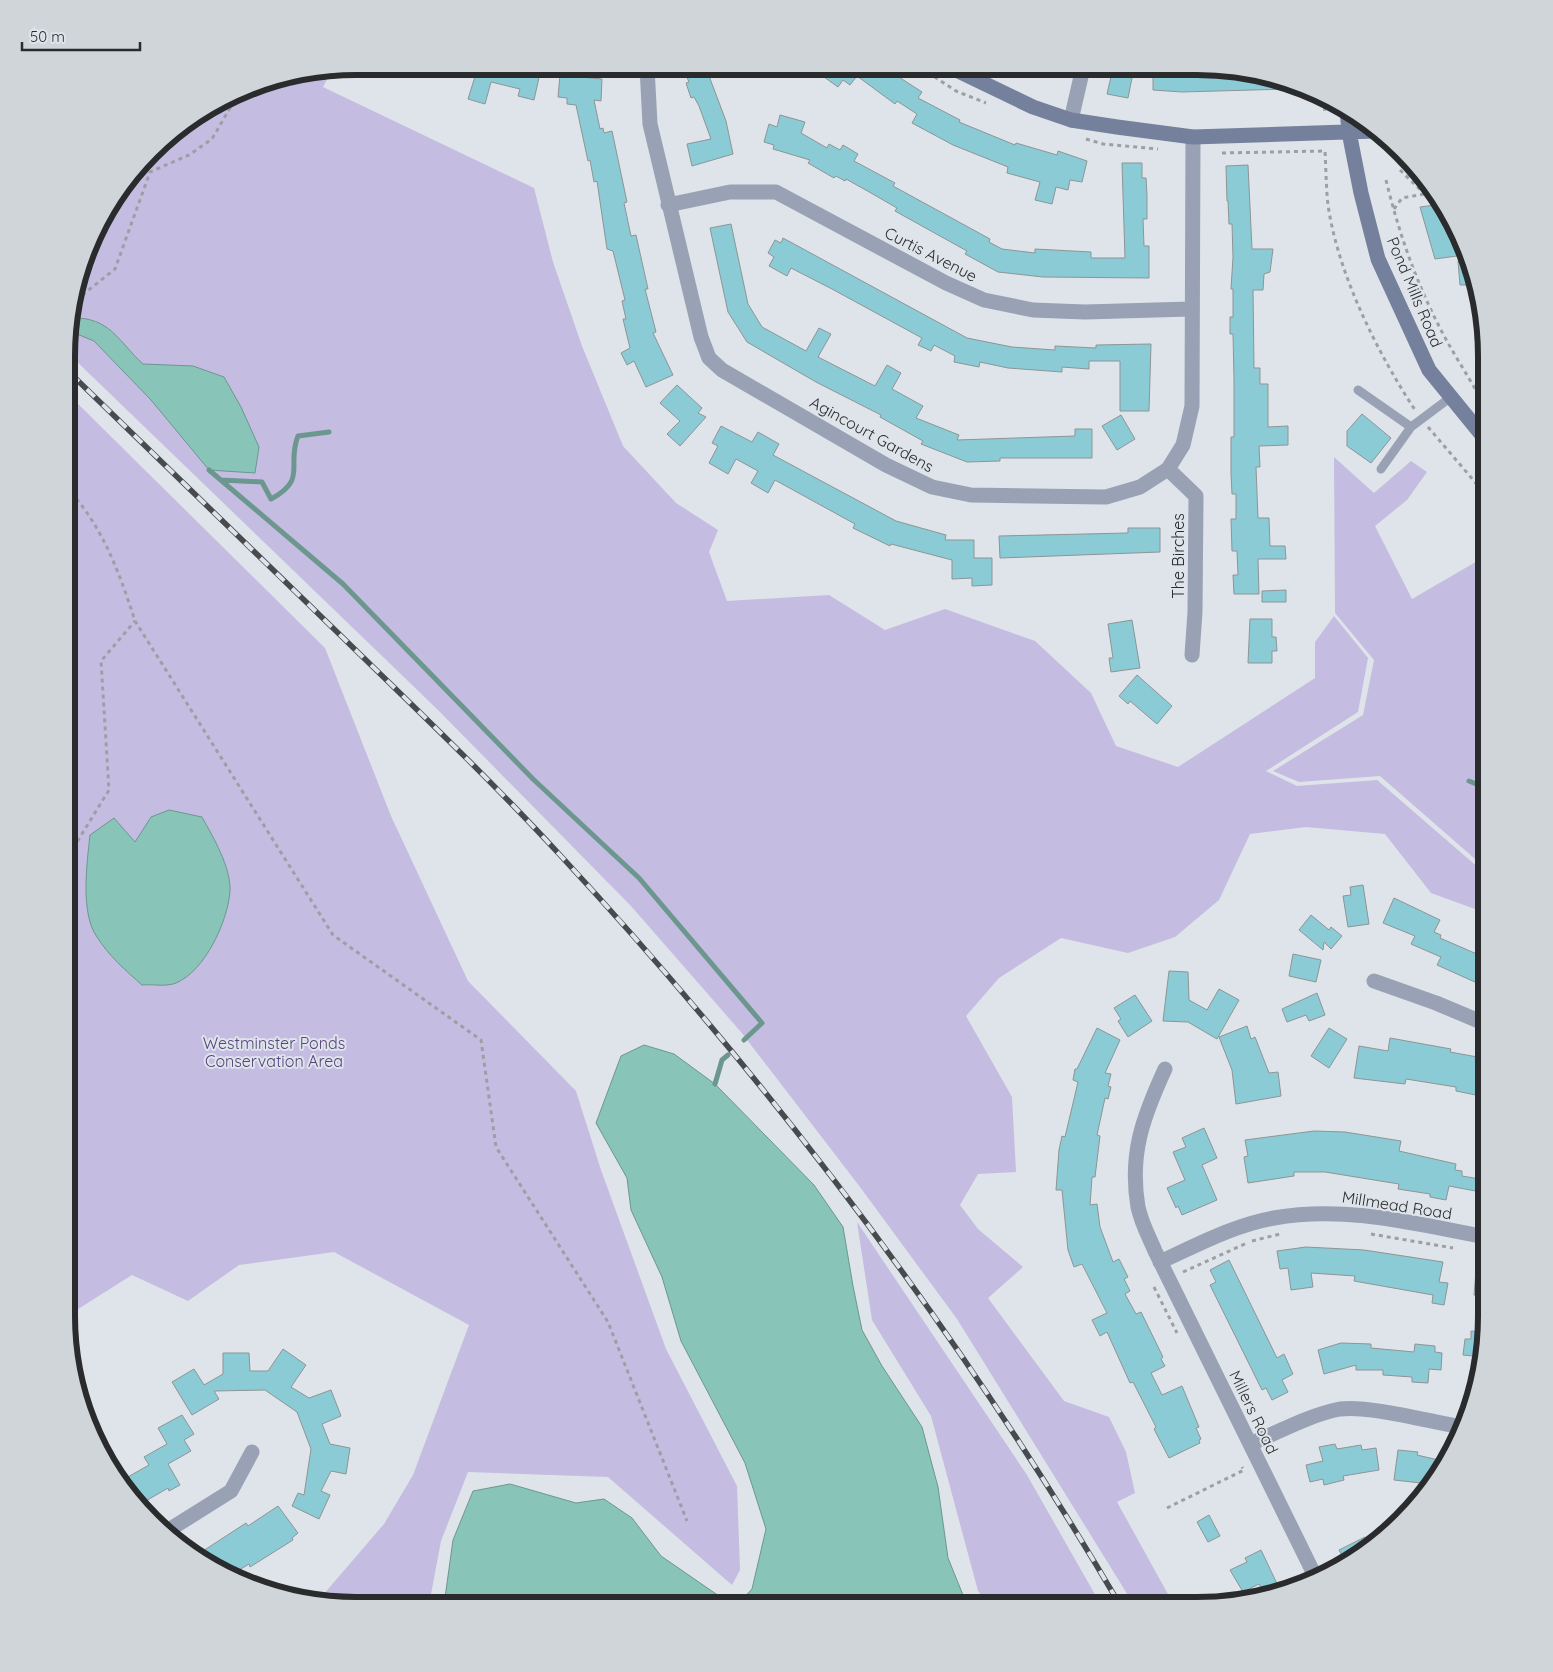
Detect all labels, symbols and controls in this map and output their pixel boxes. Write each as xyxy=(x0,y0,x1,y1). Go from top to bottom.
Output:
scale bar xyxy=(22,20,140,52)
text: 50 m xyxy=(30,27,65,46)
street label: Curtis Avenue xyxy=(881,222,981,286)
street label: Pond Mills Road xyxy=(1383,234,1447,350)
street label: Agincourt Gardens xyxy=(807,392,937,476)
street label: The Birches xyxy=(1168,513,1188,599)
park label: Westminster Ponds Conservation Area xyxy=(203,1033,345,1071)
street label: Millmead Road xyxy=(1341,1186,1453,1224)
street label: Millers Road xyxy=(1225,1367,1283,1457)

